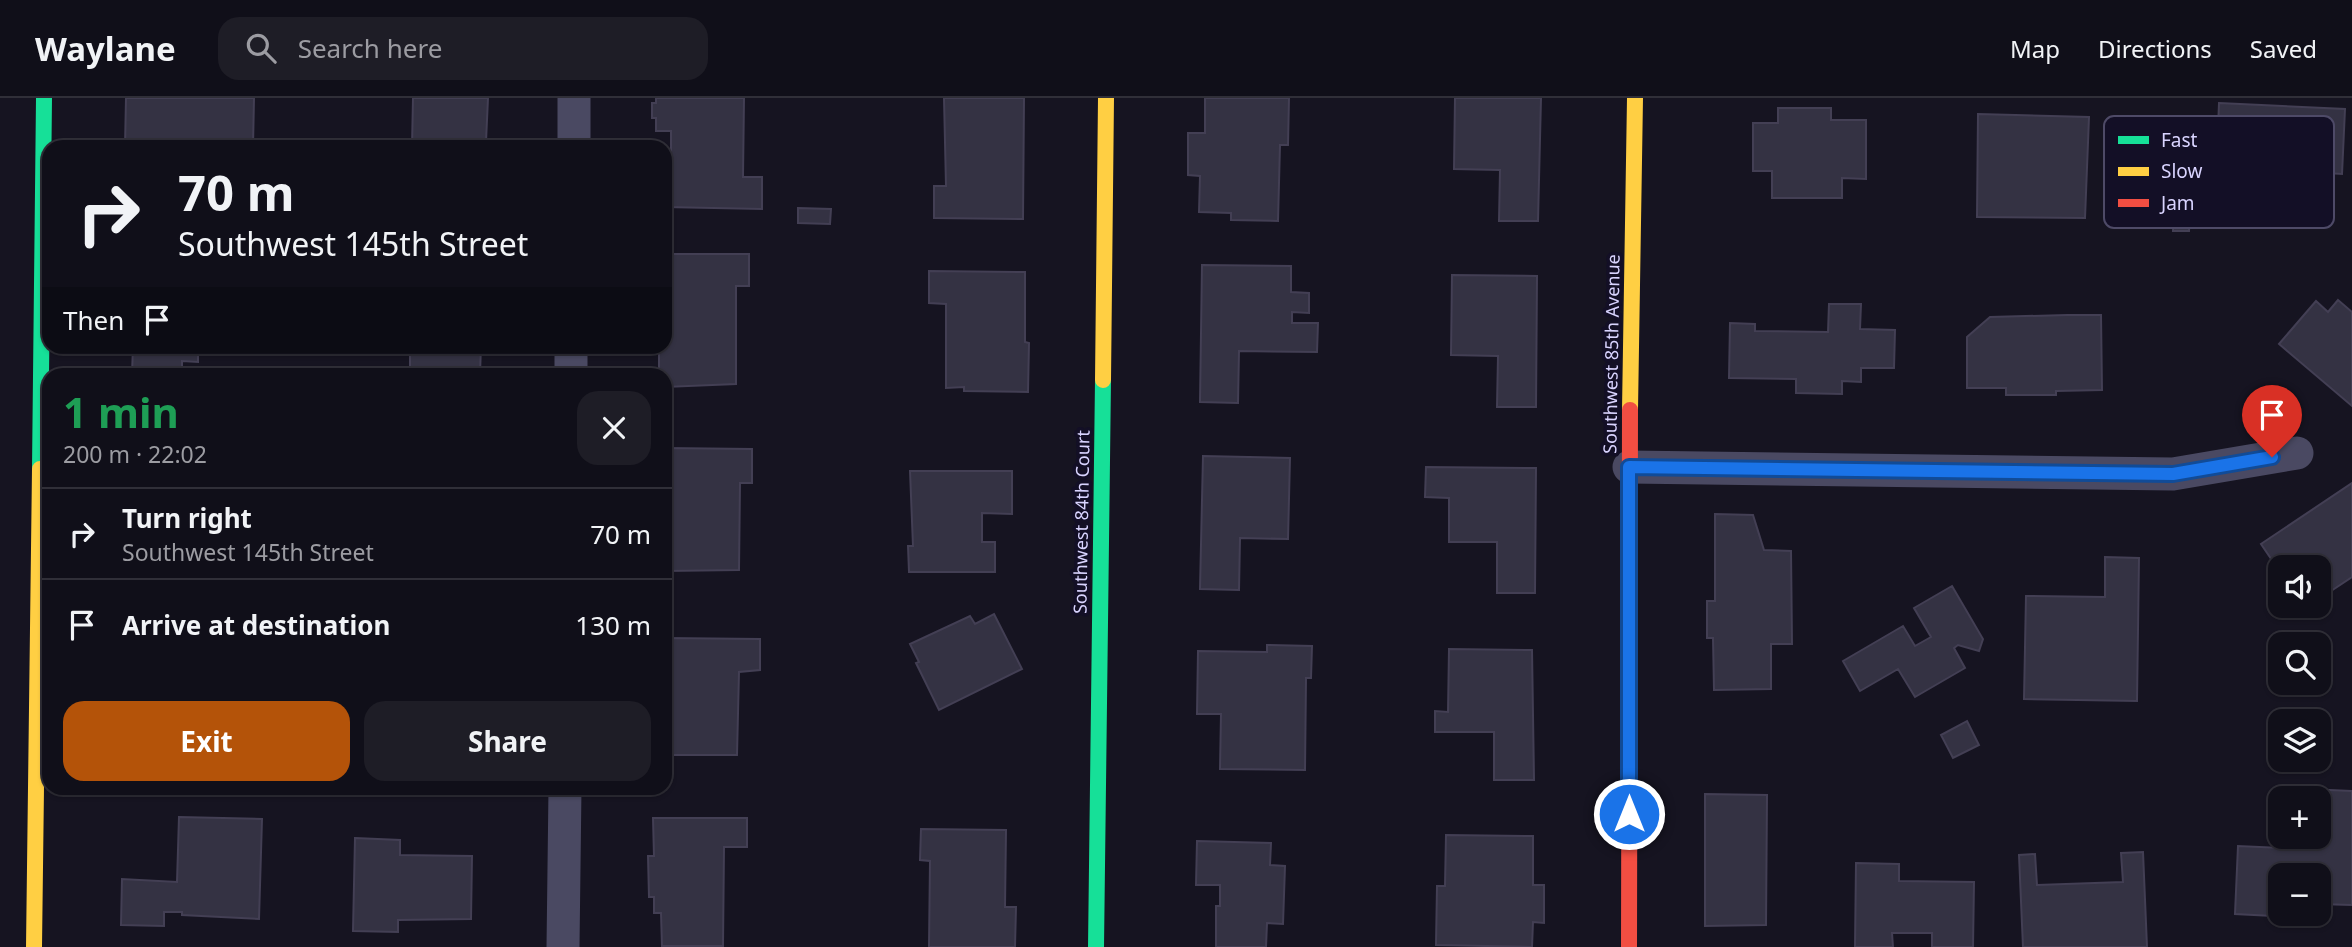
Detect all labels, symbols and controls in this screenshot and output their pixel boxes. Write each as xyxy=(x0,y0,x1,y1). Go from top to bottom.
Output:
search box xyxy=(218,17,708,80)
text: Waylane xyxy=(35,26,176,71)
icon: search xyxy=(242,29,280,67)
text: Search here xyxy=(298,30,442,66)
text: Map xyxy=(2010,32,2060,65)
text: Directions xyxy=(2098,32,2212,65)
text: Saved xyxy=(2250,32,2317,65)
legend xyxy=(2104,116,2334,228)
text: Fast xyxy=(2161,127,2198,153)
text: Slow xyxy=(2161,158,2202,184)
text: 70 m xyxy=(178,159,295,225)
icon: right xyxy=(63,168,154,259)
text: Jam xyxy=(2159,190,2195,216)
text: Southwest 145th Street xyxy=(178,222,528,265)
street label: Southwest 85th Avenue xyxy=(1597,254,1625,454)
icon: arrive xyxy=(138,301,176,339)
text: Then xyxy=(63,302,124,338)
text: 1 min xyxy=(63,383,179,440)
pin xyxy=(2242,385,2302,457)
button: close xyxy=(577,391,651,465)
icon: arrive xyxy=(2253,396,2291,434)
street label: Southwest 84th Court xyxy=(1067,429,1095,614)
text: 200 m · 22:02 xyxy=(63,438,207,470)
text: Turn right xyxy=(122,500,252,536)
icon: right xyxy=(63,515,101,553)
text: 70 m xyxy=(590,516,651,552)
text: Southwest 145th Street xyxy=(122,536,374,568)
map controls xyxy=(2268,555,2331,926)
button: sound xyxy=(2268,555,2331,618)
icon: arrive xyxy=(63,606,101,644)
text: Arrive at destination xyxy=(122,607,391,643)
text: 130 m xyxy=(575,607,651,643)
button: search xyxy=(2268,632,2331,695)
button: Exit xyxy=(63,701,350,781)
button: Share xyxy=(364,701,651,781)
button: layers xyxy=(2268,709,2331,772)
position arrow xyxy=(1592,777,1666,851)
button: + xyxy=(2268,786,2331,849)
button: − xyxy=(2268,863,2331,926)

